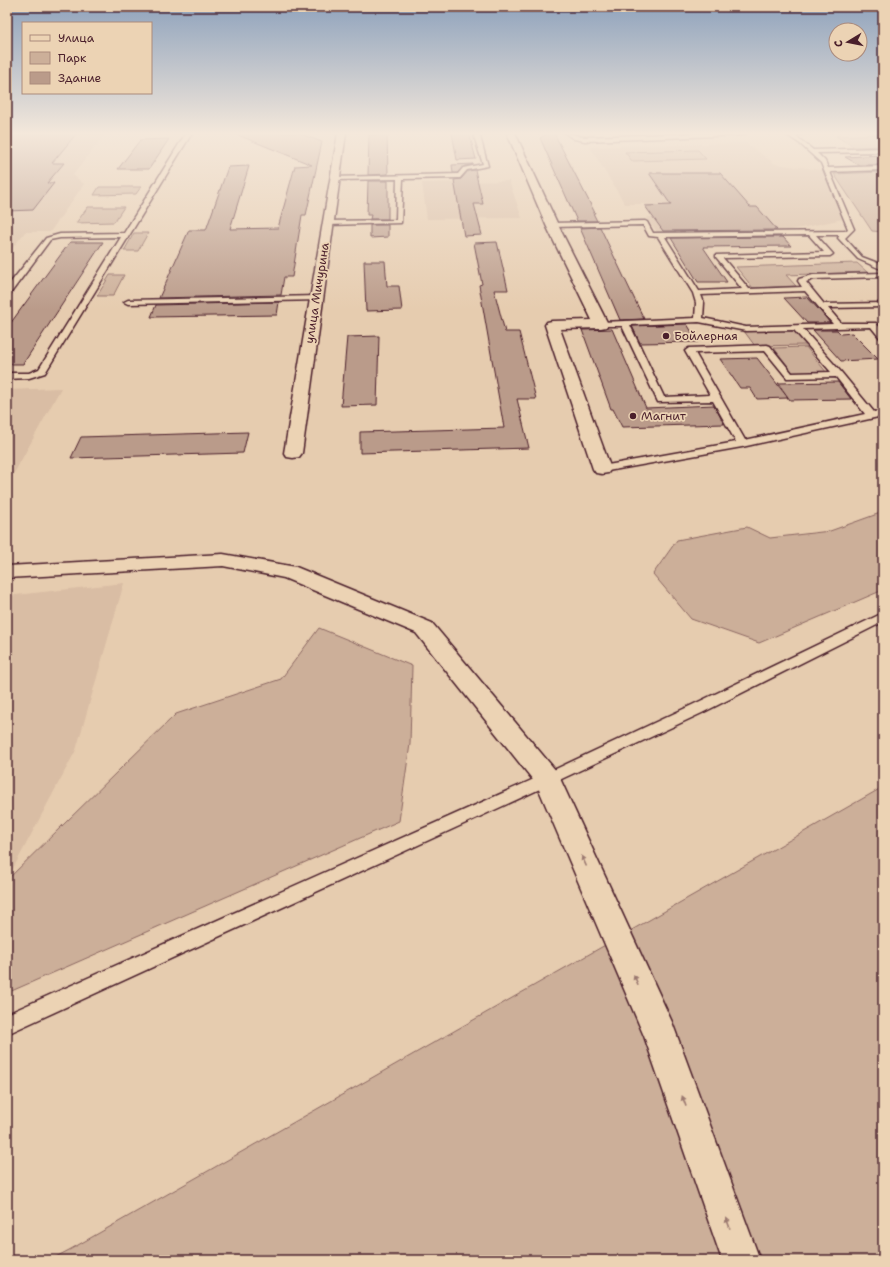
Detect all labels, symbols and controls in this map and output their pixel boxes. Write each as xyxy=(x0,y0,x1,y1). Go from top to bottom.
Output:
legend xyxy=(22,22,152,94)
north arrow xyxy=(828,22,868,62)
text: Улица xyxy=(58,30,95,46)
text: С xyxy=(831,39,847,48)
text: Парк xyxy=(58,50,87,66)
text: Здание xyxy=(58,70,102,86)
street label: улица Мичурина xyxy=(301,241,333,345)
place label: Бойлерная xyxy=(674,328,738,344)
marker: Бойлерная xyxy=(661,331,671,341)
place label: Магнит xyxy=(641,408,687,424)
marker: Магнит xyxy=(628,411,638,421)
one-way arrow xyxy=(581,855,587,867)
one-way arrow xyxy=(633,975,639,986)
one-way arrow xyxy=(681,1094,687,1106)
one-way arrow xyxy=(724,1217,730,1229)

